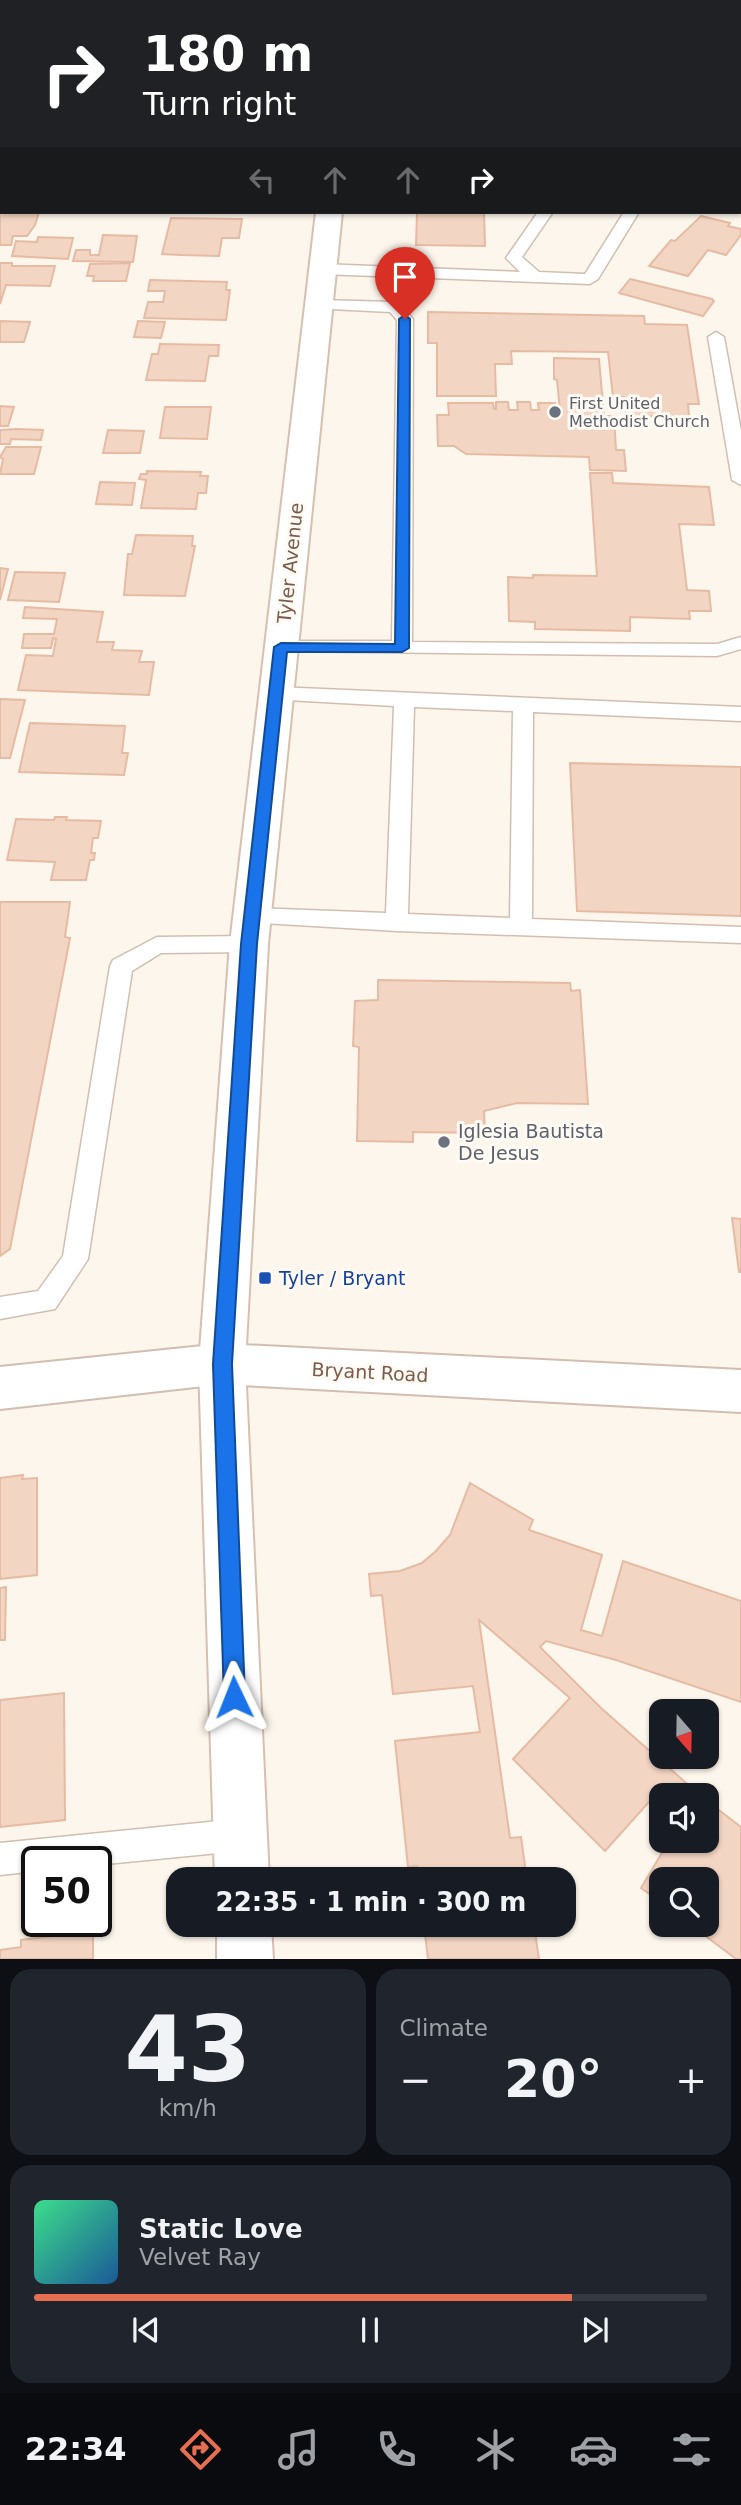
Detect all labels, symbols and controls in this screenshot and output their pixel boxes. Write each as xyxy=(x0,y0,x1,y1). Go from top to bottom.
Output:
text: 180 m xyxy=(143,26,313,83)
icon: right xyxy=(28,28,119,119)
text: Turn right xyxy=(143,85,296,123)
icon: left xyxy=(243,161,281,199)
icon: ahead xyxy=(316,161,354,199)
icon: ahead xyxy=(389,161,427,199)
icon: right xyxy=(462,161,500,199)
pin xyxy=(375,247,435,319)
icon: arrive xyxy=(386,258,424,296)
place label: First United Methodist Church xyxy=(569,394,710,431)
marker: First United Methodist Church xyxy=(547,404,563,420)
street label: Tyler Avenue xyxy=(273,502,307,625)
place label: Iglesia Bautista De Jesus xyxy=(458,1120,604,1164)
marker: Iglesia Bautista De Jesus xyxy=(436,1134,452,1150)
place label: Tyler / Bryant xyxy=(278,1267,405,1289)
marker: Tyler / Bryant xyxy=(257,1270,273,1286)
street label: Bryant Road xyxy=(311,1358,429,1386)
position arrow xyxy=(197,1660,271,1734)
north arrow xyxy=(649,1699,719,1769)
map controls xyxy=(649,1699,719,1937)
button: sound xyxy=(649,1783,719,1853)
speed limit sign: 50 xyxy=(21,1846,112,1937)
button: search xyxy=(649,1867,719,1937)
text: 22:35 · 1 min · 300 m xyxy=(216,1887,526,1917)
text: 43 xyxy=(124,1997,251,2102)
text: Climate xyxy=(400,2015,488,2041)
text: 20° xyxy=(504,2049,602,2109)
text: − xyxy=(400,2058,431,2102)
text: + xyxy=(675,2058,707,2102)
text: km/h xyxy=(159,2095,217,2121)
text: Static Love xyxy=(139,2214,303,2244)
text: Velvet Ray xyxy=(139,2244,261,2270)
icon: previous xyxy=(127,2311,165,2349)
icon: pause xyxy=(351,2311,389,2349)
icon: next xyxy=(576,2311,614,2349)
icon: directions xyxy=(176,2425,225,2474)
icon: music xyxy=(274,2425,323,2474)
icon: phone xyxy=(372,2425,421,2474)
icon: climate xyxy=(471,2425,520,2474)
icon: car xyxy=(569,2425,618,2474)
icon: filters xyxy=(667,2425,716,2474)
text: 22:34 xyxy=(25,2430,127,2468)

